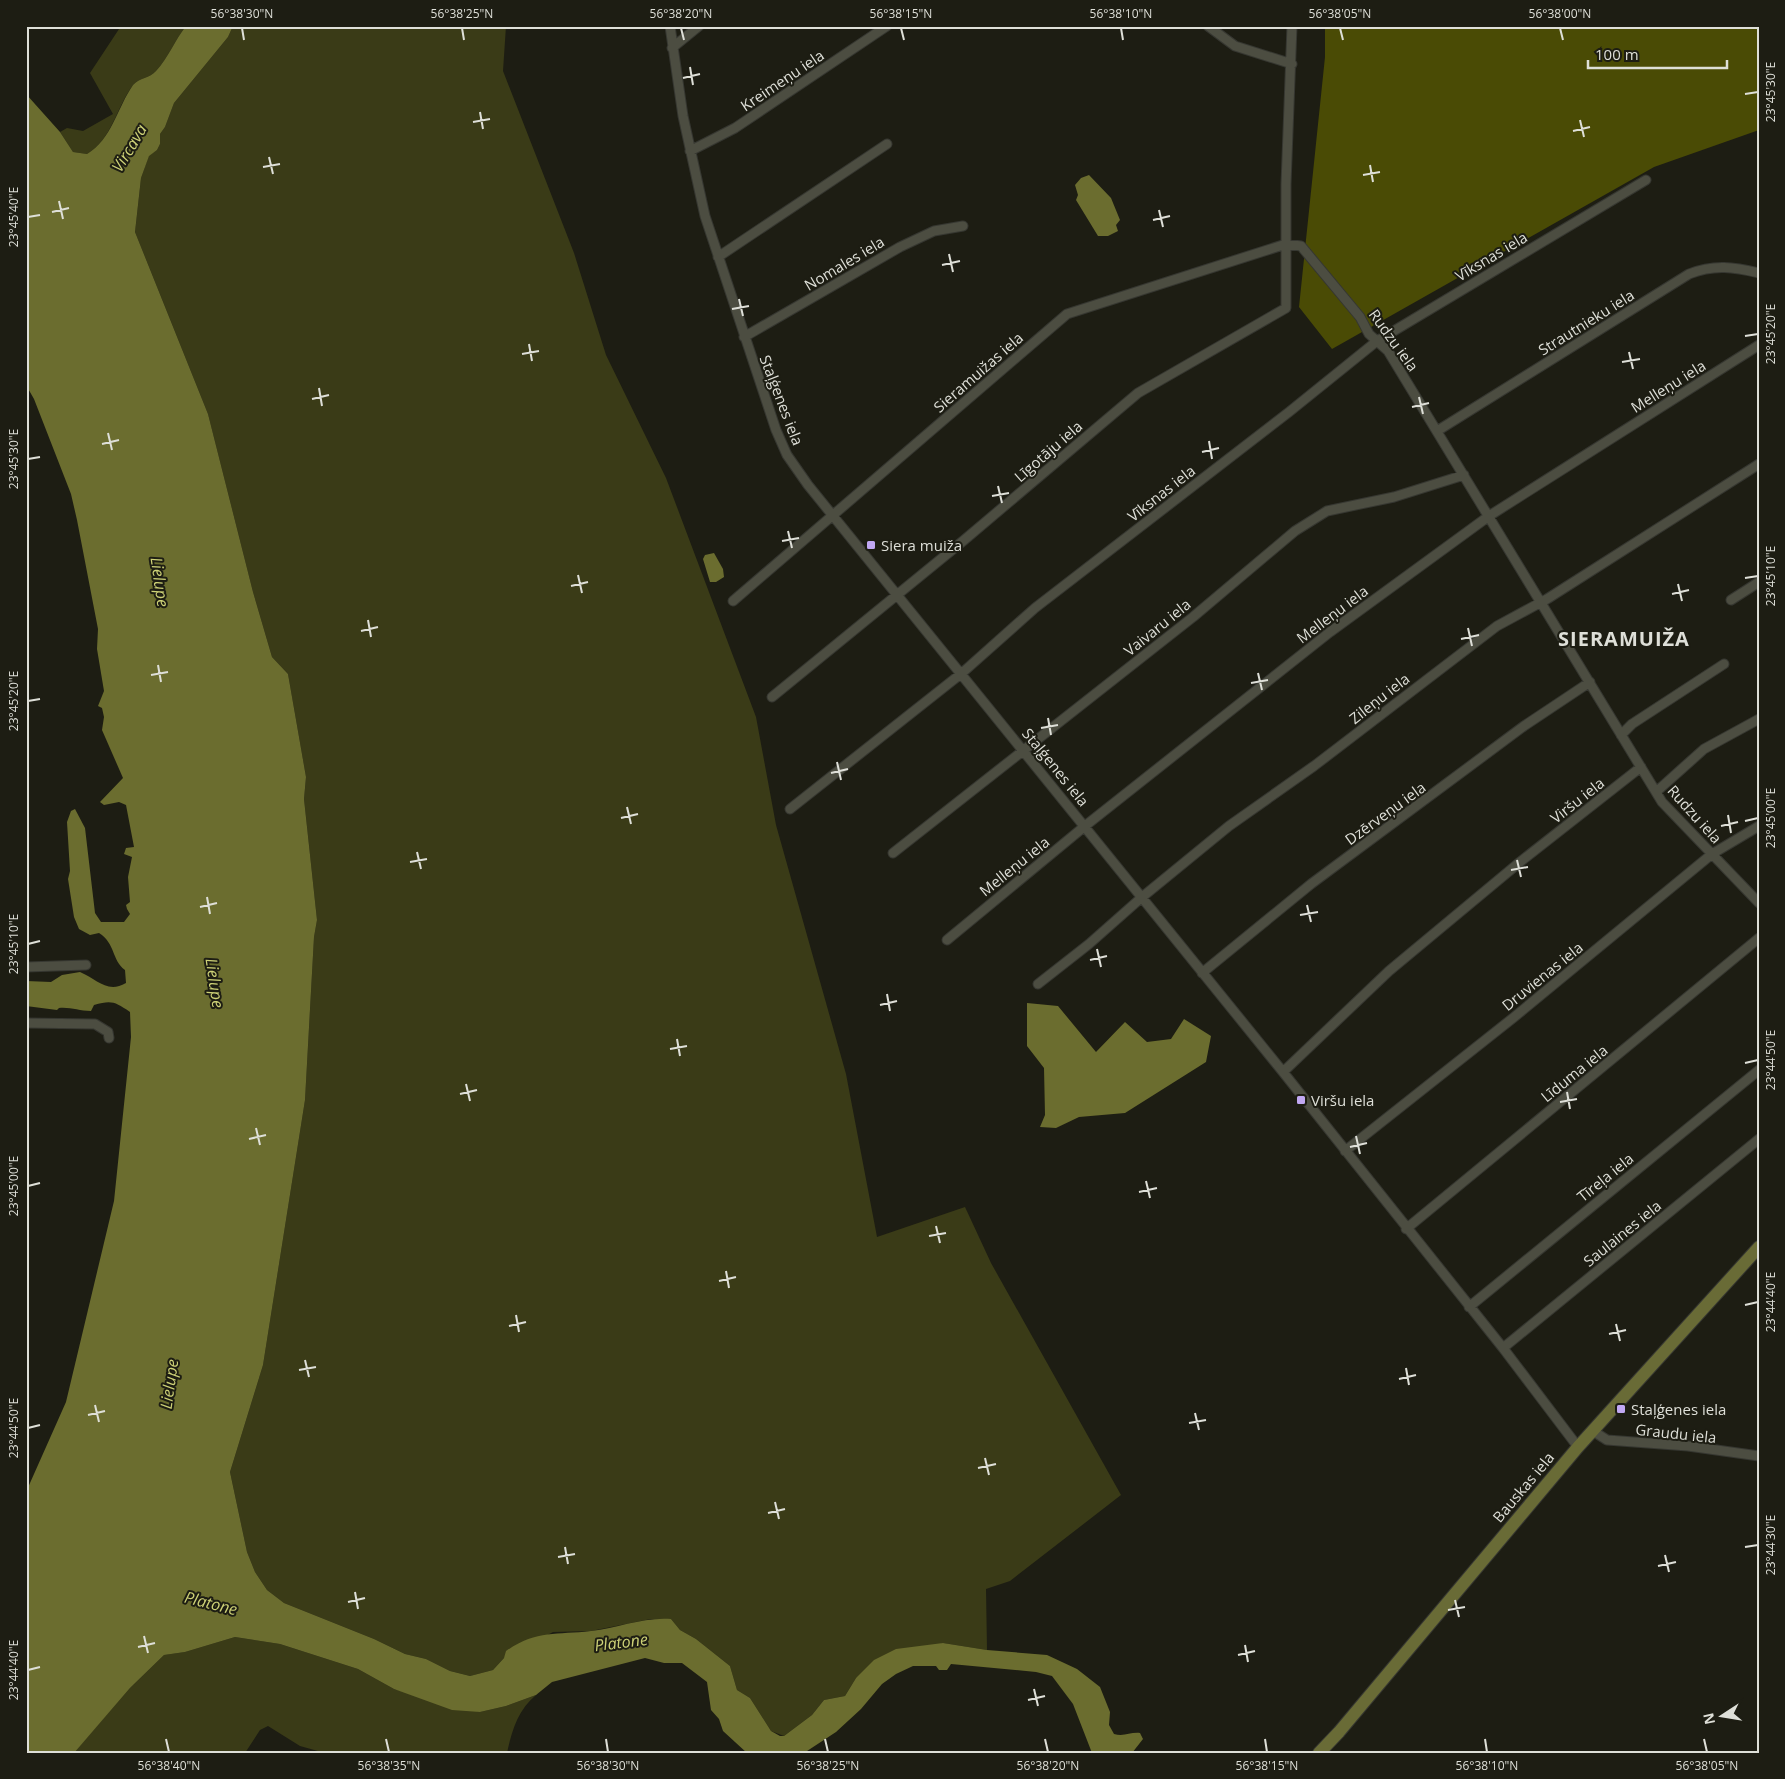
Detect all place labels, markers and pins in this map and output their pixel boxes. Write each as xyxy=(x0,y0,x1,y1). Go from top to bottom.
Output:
place label: Siera muiža xyxy=(881,535,962,555)
marker: Siera muiža xyxy=(865,539,877,551)
place label: Viršu iela xyxy=(1311,1090,1374,1110)
marker: Viršu iela xyxy=(1295,1094,1307,1106)
place label: Staļģenes iela xyxy=(1631,1399,1726,1419)
marker: Staļģenes iela xyxy=(1615,1403,1627,1415)

